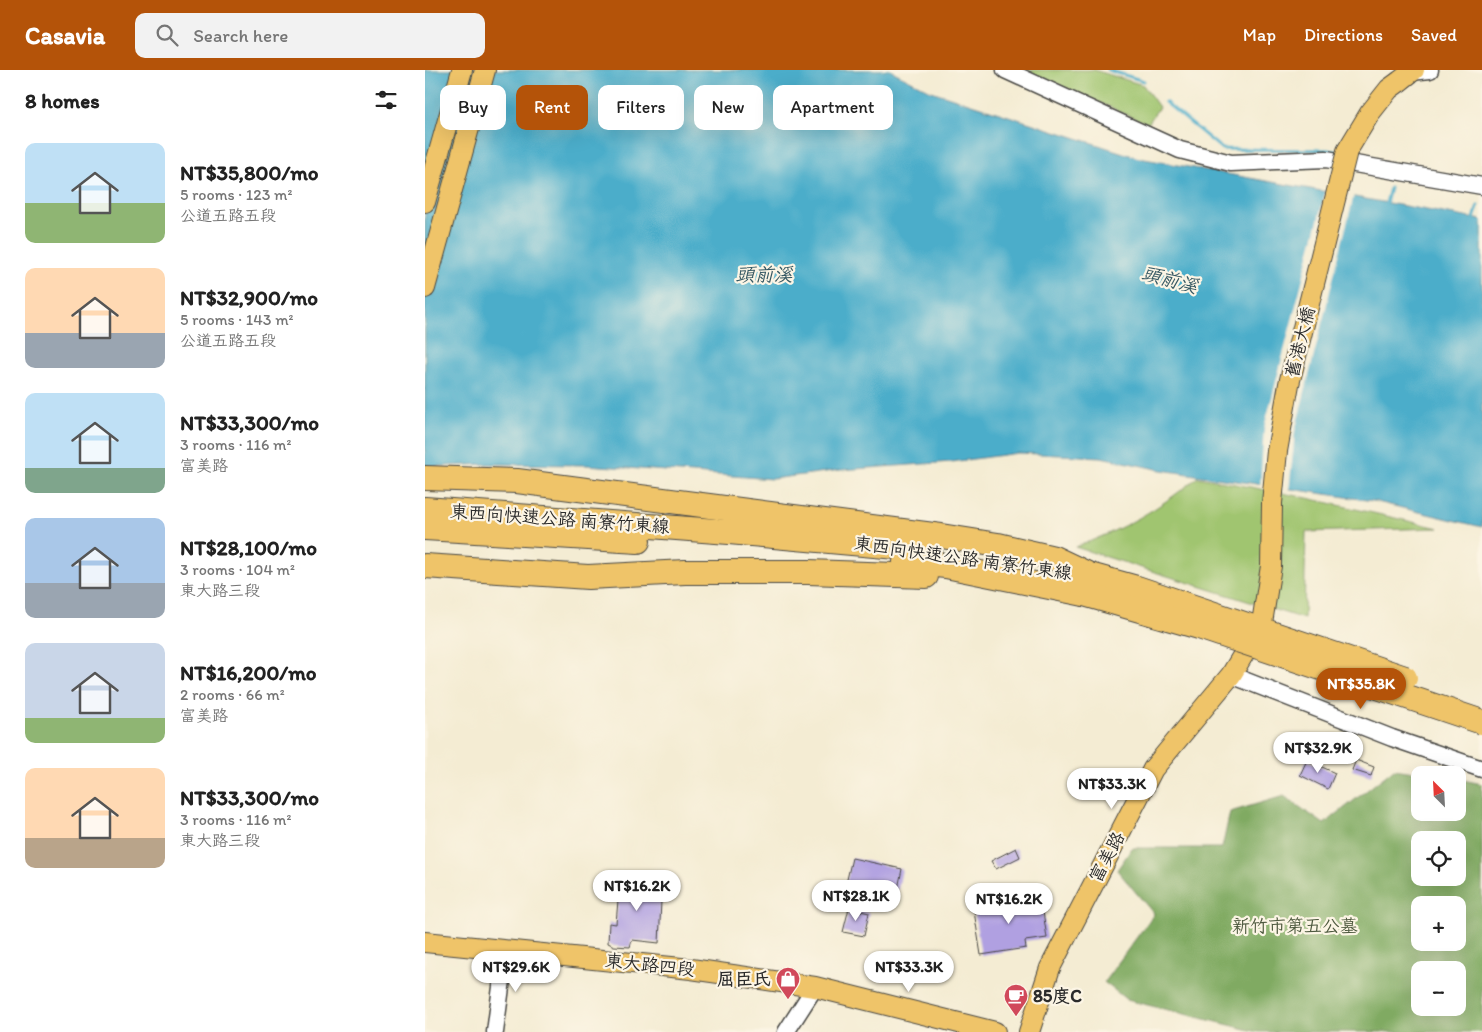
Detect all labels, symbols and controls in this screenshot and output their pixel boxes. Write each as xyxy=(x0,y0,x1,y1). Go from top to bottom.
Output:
search box xyxy=(135,13,485,58)
text: Casavia xyxy=(25,21,105,50)
icon: search xyxy=(153,21,181,49)
text: Search here xyxy=(193,24,288,47)
text: Map xyxy=(1243,24,1276,46)
text: Directions xyxy=(1304,24,1383,46)
text: Saved xyxy=(1411,24,1457,46)
chip: Buy xyxy=(440,85,506,130)
chip: Rent xyxy=(516,85,588,130)
chip: Filters xyxy=(598,85,684,130)
chip: New xyxy=(694,85,763,130)
chip: Apartment xyxy=(773,85,893,130)
icon: filters xyxy=(372,86,400,114)
text: 8 homes xyxy=(25,88,100,113)
text: NT$35,800/mo xyxy=(180,160,319,185)
icon: home xyxy=(65,163,125,223)
text: 5 rooms · 123 m² xyxy=(180,185,292,204)
text: 公道五路五段 xyxy=(180,206,276,225)
water label: 頭前溪 xyxy=(1139,261,1201,298)
water label: 頭前溪 xyxy=(735,263,793,286)
text: NT$32,900/mo xyxy=(180,285,318,310)
icon: home xyxy=(65,288,125,348)
street label: 舊港大橋 xyxy=(1281,304,1319,380)
text: 5 rooms · 143 m² xyxy=(180,310,294,329)
text: 公道五路五段 xyxy=(180,331,276,350)
text: NT$33,300/mo xyxy=(180,410,319,435)
icon: home xyxy=(65,413,125,473)
text: 3 rooms · 116 m² xyxy=(180,435,291,454)
text: 富美路 xyxy=(180,456,228,475)
street label: 東西向快速公路 南寮竹東線 xyxy=(449,500,671,538)
street label: 東西向快速公路 南寮竹東線 xyxy=(853,532,1073,584)
text: NT$28,100/mo xyxy=(180,535,317,560)
icon: home xyxy=(65,538,125,598)
text: 3 rooms · 104 m² xyxy=(180,560,295,579)
text: 東大路三段 xyxy=(180,581,260,600)
text: NT$16,200/mo xyxy=(180,660,317,685)
icon: home xyxy=(65,663,125,723)
pin: NT$35.8K xyxy=(1309,668,1413,710)
text: NT$35.8K xyxy=(1327,674,1395,693)
text: 2 rooms · 66 m² xyxy=(180,685,285,704)
text: 富美路 xyxy=(180,706,228,725)
pin: NT$32.9K xyxy=(1266,732,1370,774)
text: NT$32.9K xyxy=(1284,738,1352,757)
north arrow xyxy=(1411,766,1466,821)
map controls xyxy=(1411,766,1466,1016)
pin: NT$33.3K xyxy=(1060,768,1164,810)
text: NT$33.3K xyxy=(1078,774,1146,793)
text: NT$33,300/mo xyxy=(180,785,319,810)
icon: home xyxy=(65,788,125,848)
text: 3 rooms · 116 m² xyxy=(180,810,291,829)
street label: 富美路 xyxy=(1085,828,1129,886)
text: 東大路三段 xyxy=(180,831,260,850)
button: locate xyxy=(1411,831,1466,886)
pin: NT$16.2K xyxy=(585,870,689,912)
text: NT$16.2K xyxy=(604,876,670,895)
pin: NT$28.1K xyxy=(804,880,908,922)
pin: NT$16.2K xyxy=(957,882,1061,925)
text: NT$28.1K xyxy=(823,886,889,905)
text: NT$16.2K xyxy=(976,889,1042,908)
button: + xyxy=(1411,896,1466,951)
park label: 新竹市第五公墓 xyxy=(1232,915,1358,937)
street label: 東大路四段 xyxy=(604,949,696,981)
pin: NT$29.6K xyxy=(464,950,568,993)
pin: NT$33.3K xyxy=(857,950,961,993)
text: NT$29.6K xyxy=(482,957,550,976)
text: NT$33.3K xyxy=(875,957,943,976)
button: − xyxy=(1411,961,1466,1016)
shop icon: 屈臣氏 xyxy=(775,966,801,1000)
place label: 屈臣氏 xyxy=(717,968,771,990)
cafe icon: 85度C xyxy=(1003,983,1029,1017)
place label: 85度C xyxy=(1033,985,1082,1007)

